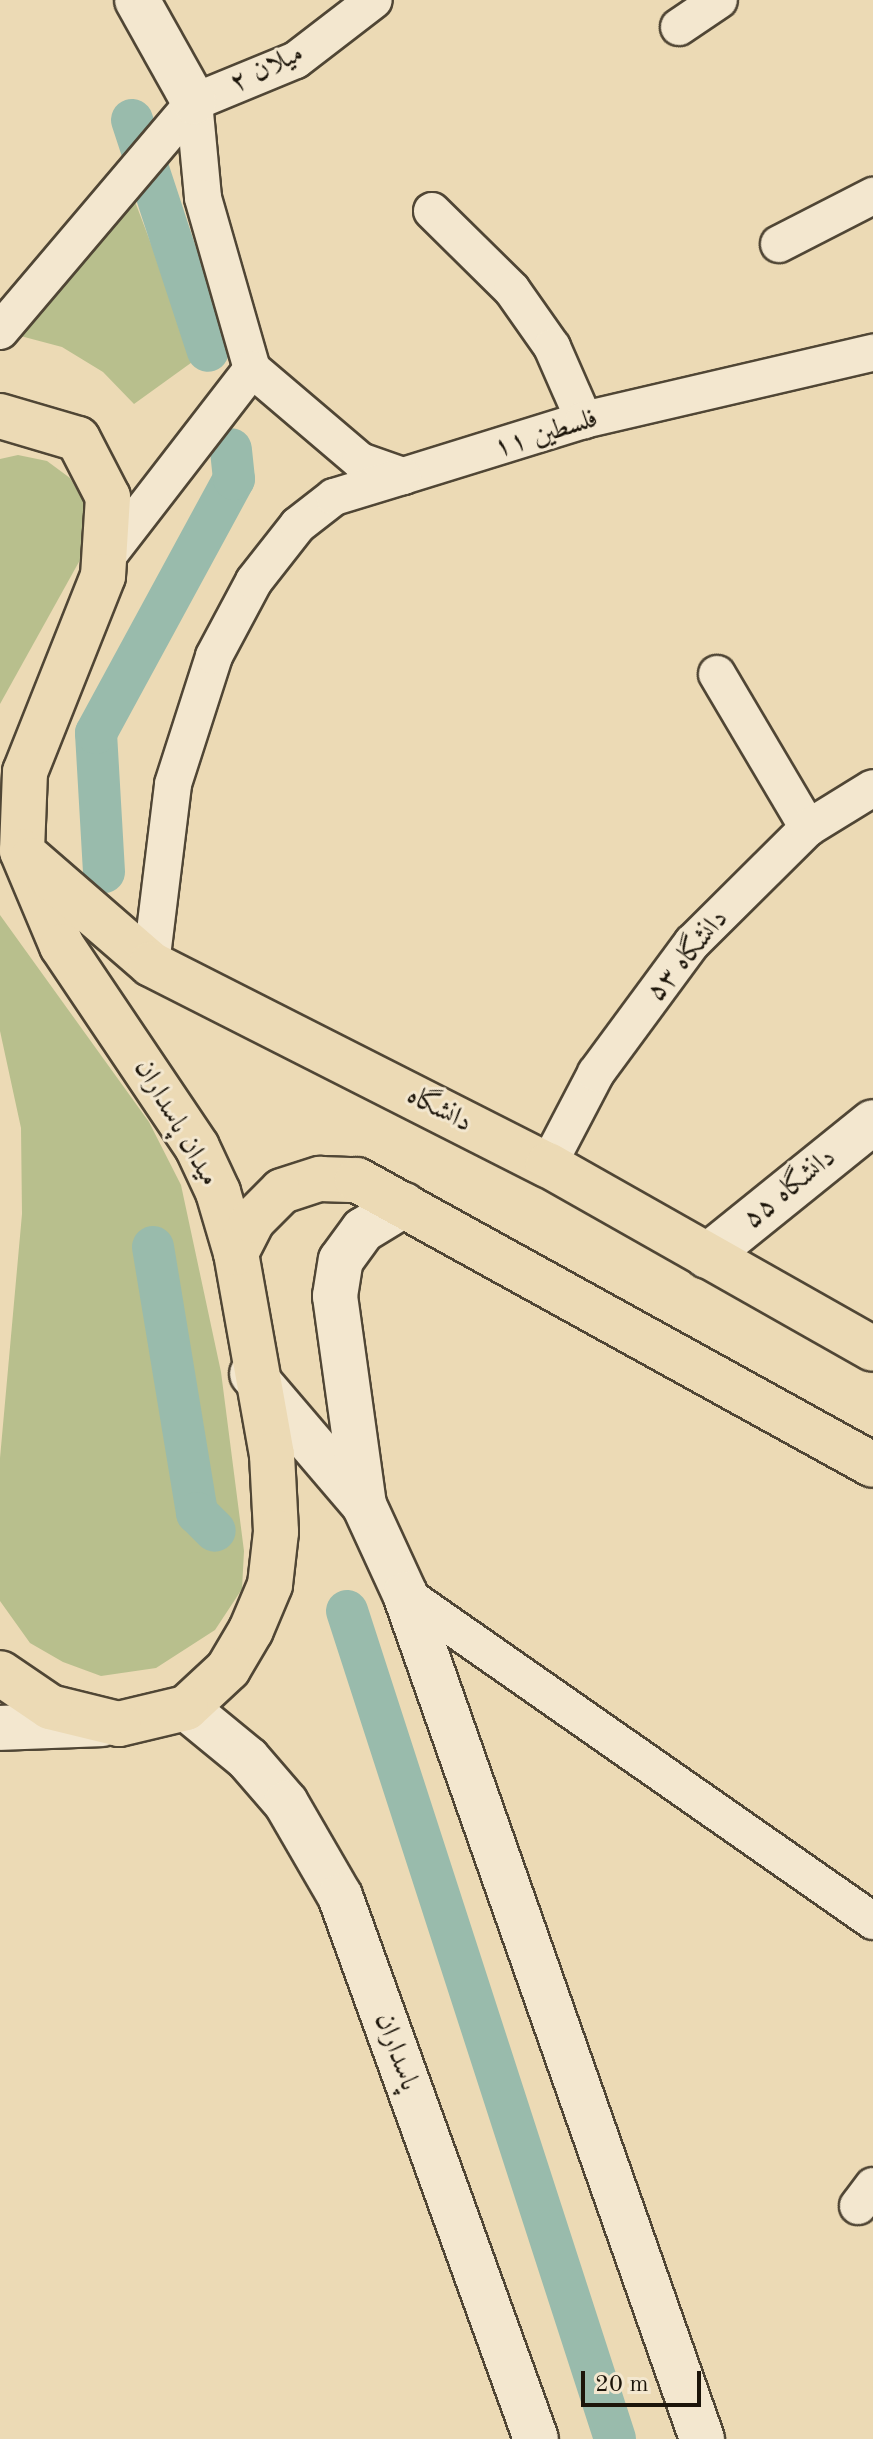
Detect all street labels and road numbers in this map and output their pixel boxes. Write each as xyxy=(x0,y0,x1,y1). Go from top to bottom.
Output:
street label: میلان ۲ xyxy=(225,37,309,101)
street label: فلسطین ۱۱ xyxy=(490,402,602,466)
street label: دانشگاه ۵۳ xyxy=(640,903,736,1009)
street label: میدان پاسداران xyxy=(126,1054,226,1192)
street label: دانشگاه xyxy=(401,1079,477,1141)
street label: دانشگاه ۵۵ xyxy=(737,1141,843,1237)
street label: پاسداران xyxy=(367,2009,425,2095)

